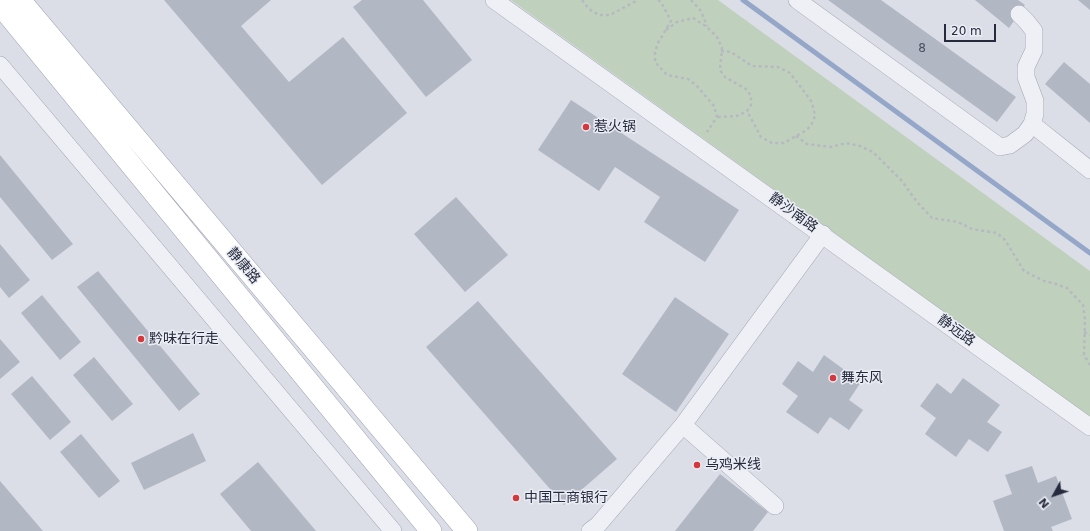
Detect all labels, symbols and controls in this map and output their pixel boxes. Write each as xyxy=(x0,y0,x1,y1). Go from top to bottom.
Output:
scale bar xyxy=(946,16,998,42)
text: 20 m xyxy=(951,24,982,38)
house number: 8 xyxy=(918,42,926,56)
place label: 惹火锅 xyxy=(594,119,636,135)
marker: 惹火锅 xyxy=(581,122,591,132)
street label: 静沙南路 xyxy=(765,190,821,236)
street label: 静康路 xyxy=(223,245,263,287)
street label: 静远路 xyxy=(934,312,978,350)
place label: 黔味在行走 xyxy=(149,331,219,347)
marker: 黔味在行走 xyxy=(136,334,146,344)
place label: 舞东风 xyxy=(841,370,883,386)
marker: 舞东风 xyxy=(828,373,838,383)
place label: 乌鸡米线 xyxy=(705,457,761,473)
marker: 乌鸡米线 xyxy=(692,460,702,470)
north arrow xyxy=(1034,475,1074,515)
place label: 中国工商银行 xyxy=(524,490,608,506)
marker: 中国工商银行 xyxy=(511,493,521,503)
text: N xyxy=(1036,495,1052,511)

